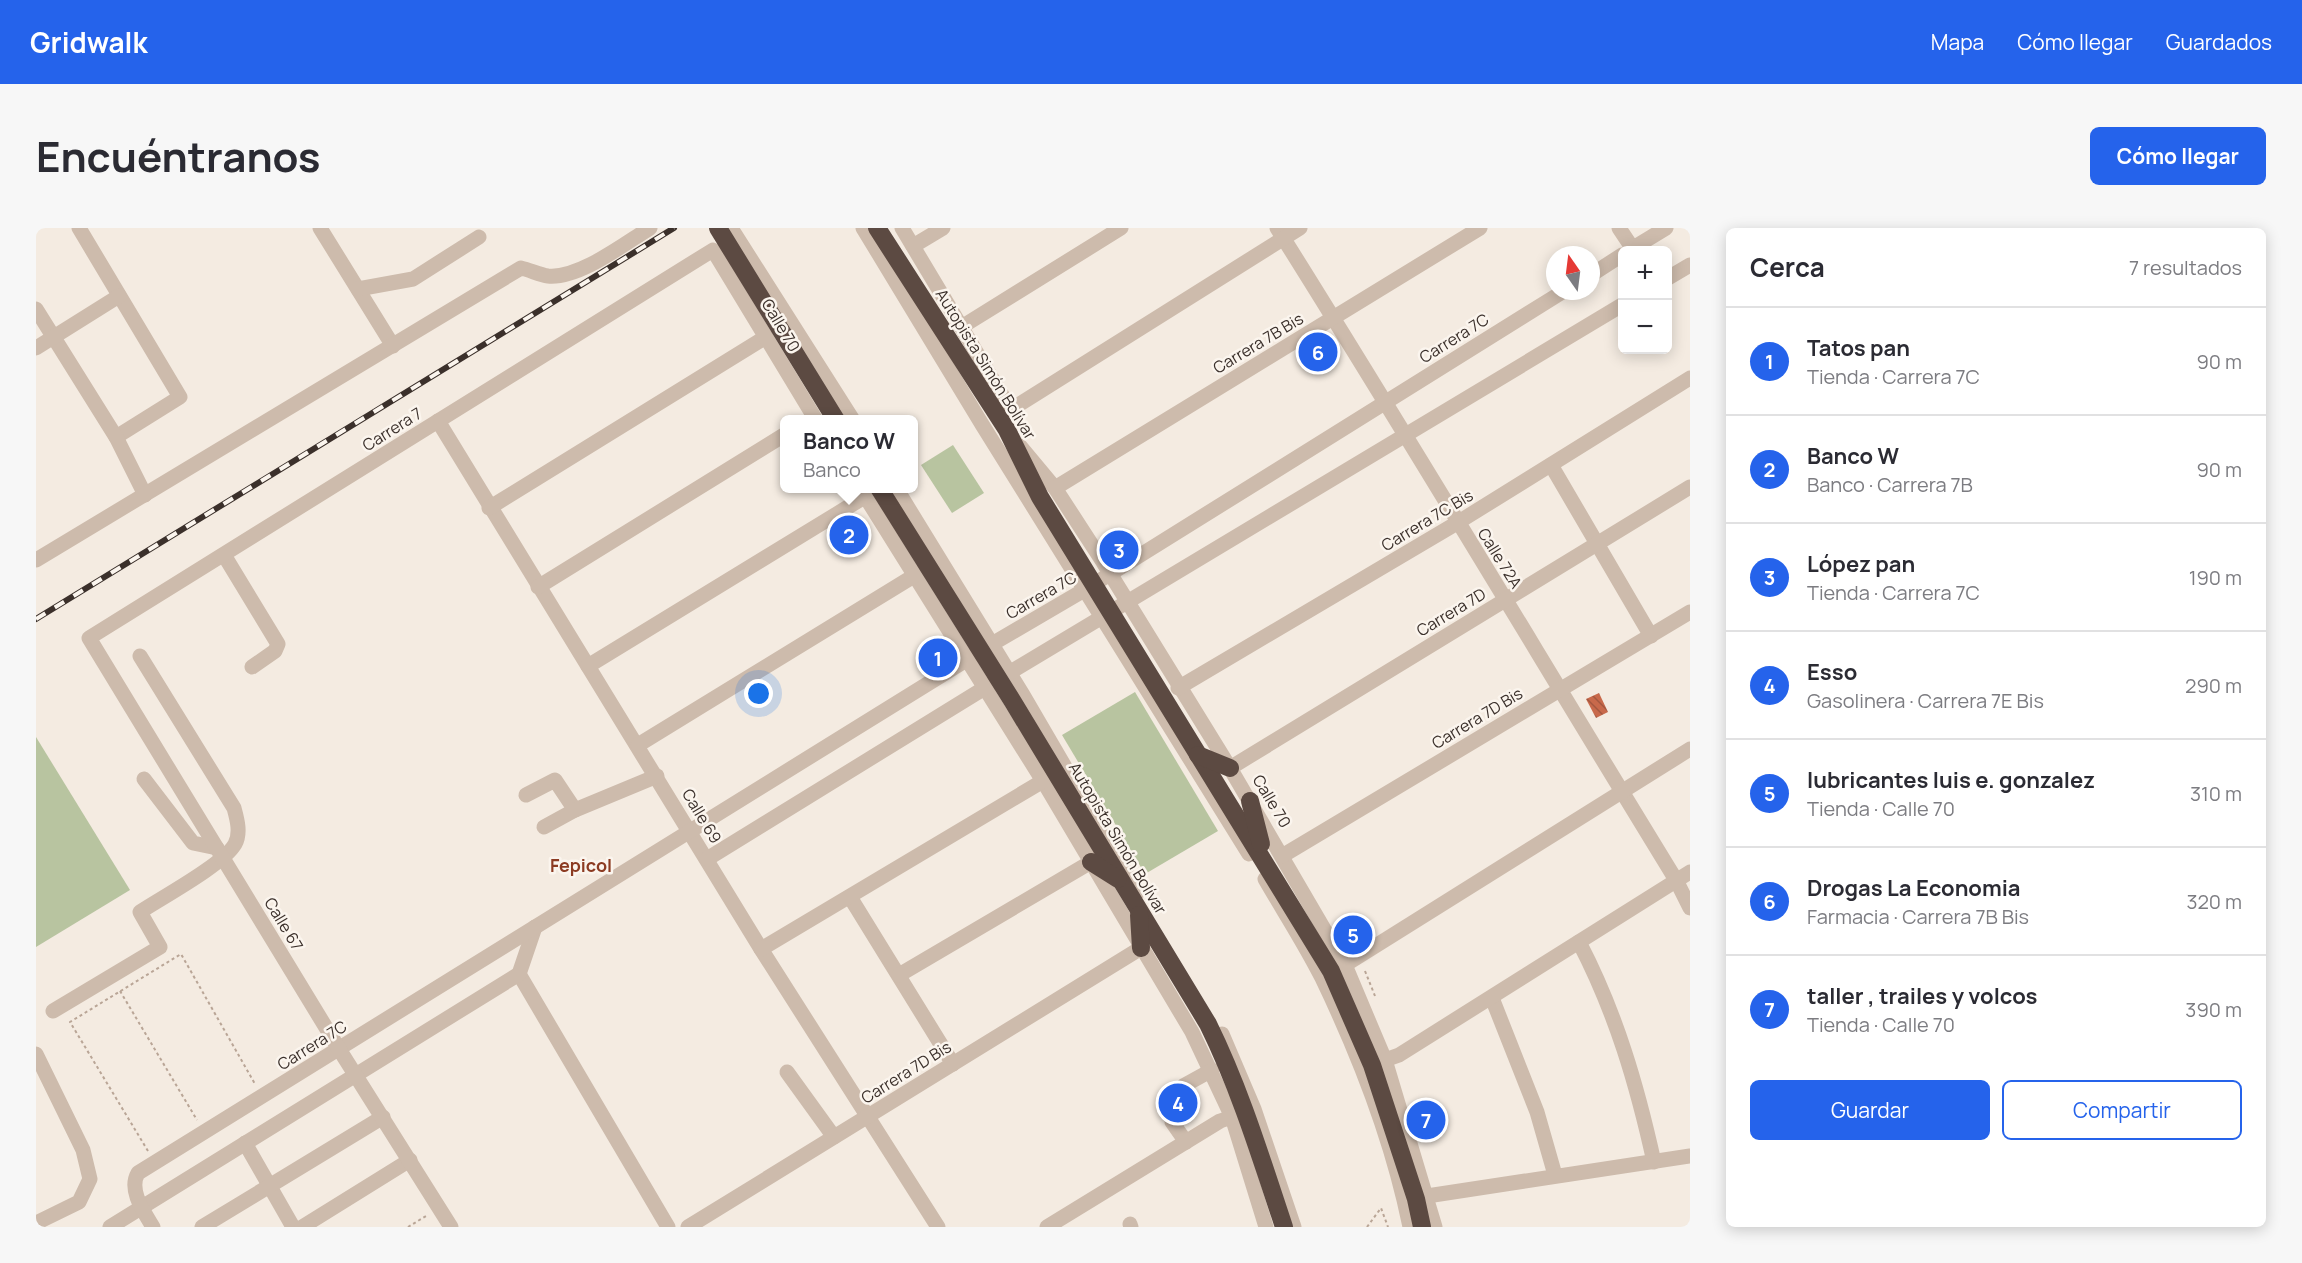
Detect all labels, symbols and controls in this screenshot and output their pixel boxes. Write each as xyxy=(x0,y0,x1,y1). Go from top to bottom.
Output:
text: Gridwalk xyxy=(30,23,147,61)
text: Mapa xyxy=(1931,28,1984,56)
text: Cómo llegar xyxy=(2017,28,2133,56)
text: Guardados xyxy=(2166,28,2272,56)
text: Encuéntranos xyxy=(36,127,321,185)
button: Cómo llegar xyxy=(2090,127,2266,185)
north arrow xyxy=(1546,246,1600,300)
map controls xyxy=(1618,246,1672,354)
button: + xyxy=(1618,246,1672,300)
text: Cerca xyxy=(1750,249,1825,285)
text: 7 resultados xyxy=(2129,254,2242,281)
street label: Autopista Simón Bolívar xyxy=(931,285,1041,444)
street label: Calle 70 xyxy=(757,294,805,356)
button: − xyxy=(1618,300,1672,354)
street label: Carrera 7B Bis xyxy=(1209,307,1307,379)
street label: Carrera 7C xyxy=(1415,308,1493,368)
pin: 6 xyxy=(1298,330,1338,374)
text: Tatos pan xyxy=(1807,333,1910,363)
text: 1 xyxy=(1765,348,1774,375)
text: 90 m xyxy=(2196,348,2242,375)
text: Tienda · Carrera 7C xyxy=(1807,363,1980,390)
street label: Carrera 7 xyxy=(358,402,426,456)
popup xyxy=(780,415,918,493)
text: Banco W xyxy=(803,426,895,456)
text: Banco W xyxy=(1807,441,1899,471)
text: Banco xyxy=(803,456,861,483)
text: 2 xyxy=(1764,456,1775,483)
text: 90 m xyxy=(2196,456,2242,483)
text: Banco · Carrera 7B xyxy=(1807,471,1973,498)
street label: Carrera 7C Bis xyxy=(1377,484,1477,556)
pin: 2 xyxy=(830,512,868,558)
street label: Calle 72A xyxy=(1473,524,1527,592)
pin: 3 xyxy=(1100,528,1138,572)
text: López pan xyxy=(1807,549,1915,579)
text: 3 xyxy=(1764,564,1775,591)
text: 190 m xyxy=(2189,564,2242,591)
street label: Carrera 7C xyxy=(1002,566,1080,624)
text: Tienda · Carrera 7C xyxy=(1807,579,1980,606)
street label: Carrera 7D xyxy=(1412,583,1490,641)
pin: 1 xyxy=(918,636,958,680)
text: Esso xyxy=(1807,657,1857,687)
text: 4 xyxy=(1763,672,1776,699)
text: 290 m xyxy=(2185,672,2242,699)
your location xyxy=(744,679,773,708)
street label: Carrera 7D Bis xyxy=(1427,682,1527,754)
text: Gasolinera · Carrera 7E Bis xyxy=(1807,687,2044,714)
street label: Autopista Simón Bolívar xyxy=(1064,758,1172,918)
text: lubricantes luis e. gonzalez xyxy=(1807,765,2095,795)
street label: Calle 70 xyxy=(1248,770,1296,832)
text: 5 xyxy=(1764,780,1775,807)
text: 310 m xyxy=(2190,780,2242,807)
street label: Calle 69 xyxy=(677,785,727,847)
text: Tienda · Calle 70 xyxy=(1807,795,1955,822)
district label: Fepicol xyxy=(550,853,612,877)
text: Drogas La Economia xyxy=(1807,873,2021,903)
text: 6 xyxy=(1763,888,1776,915)
text: 320 m xyxy=(2186,888,2242,915)
street label: Calle 67 xyxy=(260,893,308,955)
text: Farmacia · Carrera 7B Bis xyxy=(1807,903,2029,930)
pin: 5 xyxy=(1334,912,1372,958)
text: taller , trailes y volcos xyxy=(1807,981,2037,1011)
text: 7 xyxy=(1764,996,1775,1023)
text: 390 m xyxy=(2185,996,2242,1023)
text: Tienda · Calle 70 xyxy=(1807,1011,1955,1038)
street label: Carrera 7C xyxy=(273,1015,351,1075)
street label: Carrera 7D Bis xyxy=(857,1036,955,1108)
pin: 4 xyxy=(1158,1080,1198,1126)
button: Guardar xyxy=(1750,1080,1990,1140)
button: Compartir xyxy=(2002,1080,2242,1140)
pin: 7 xyxy=(1406,1098,1446,1142)

